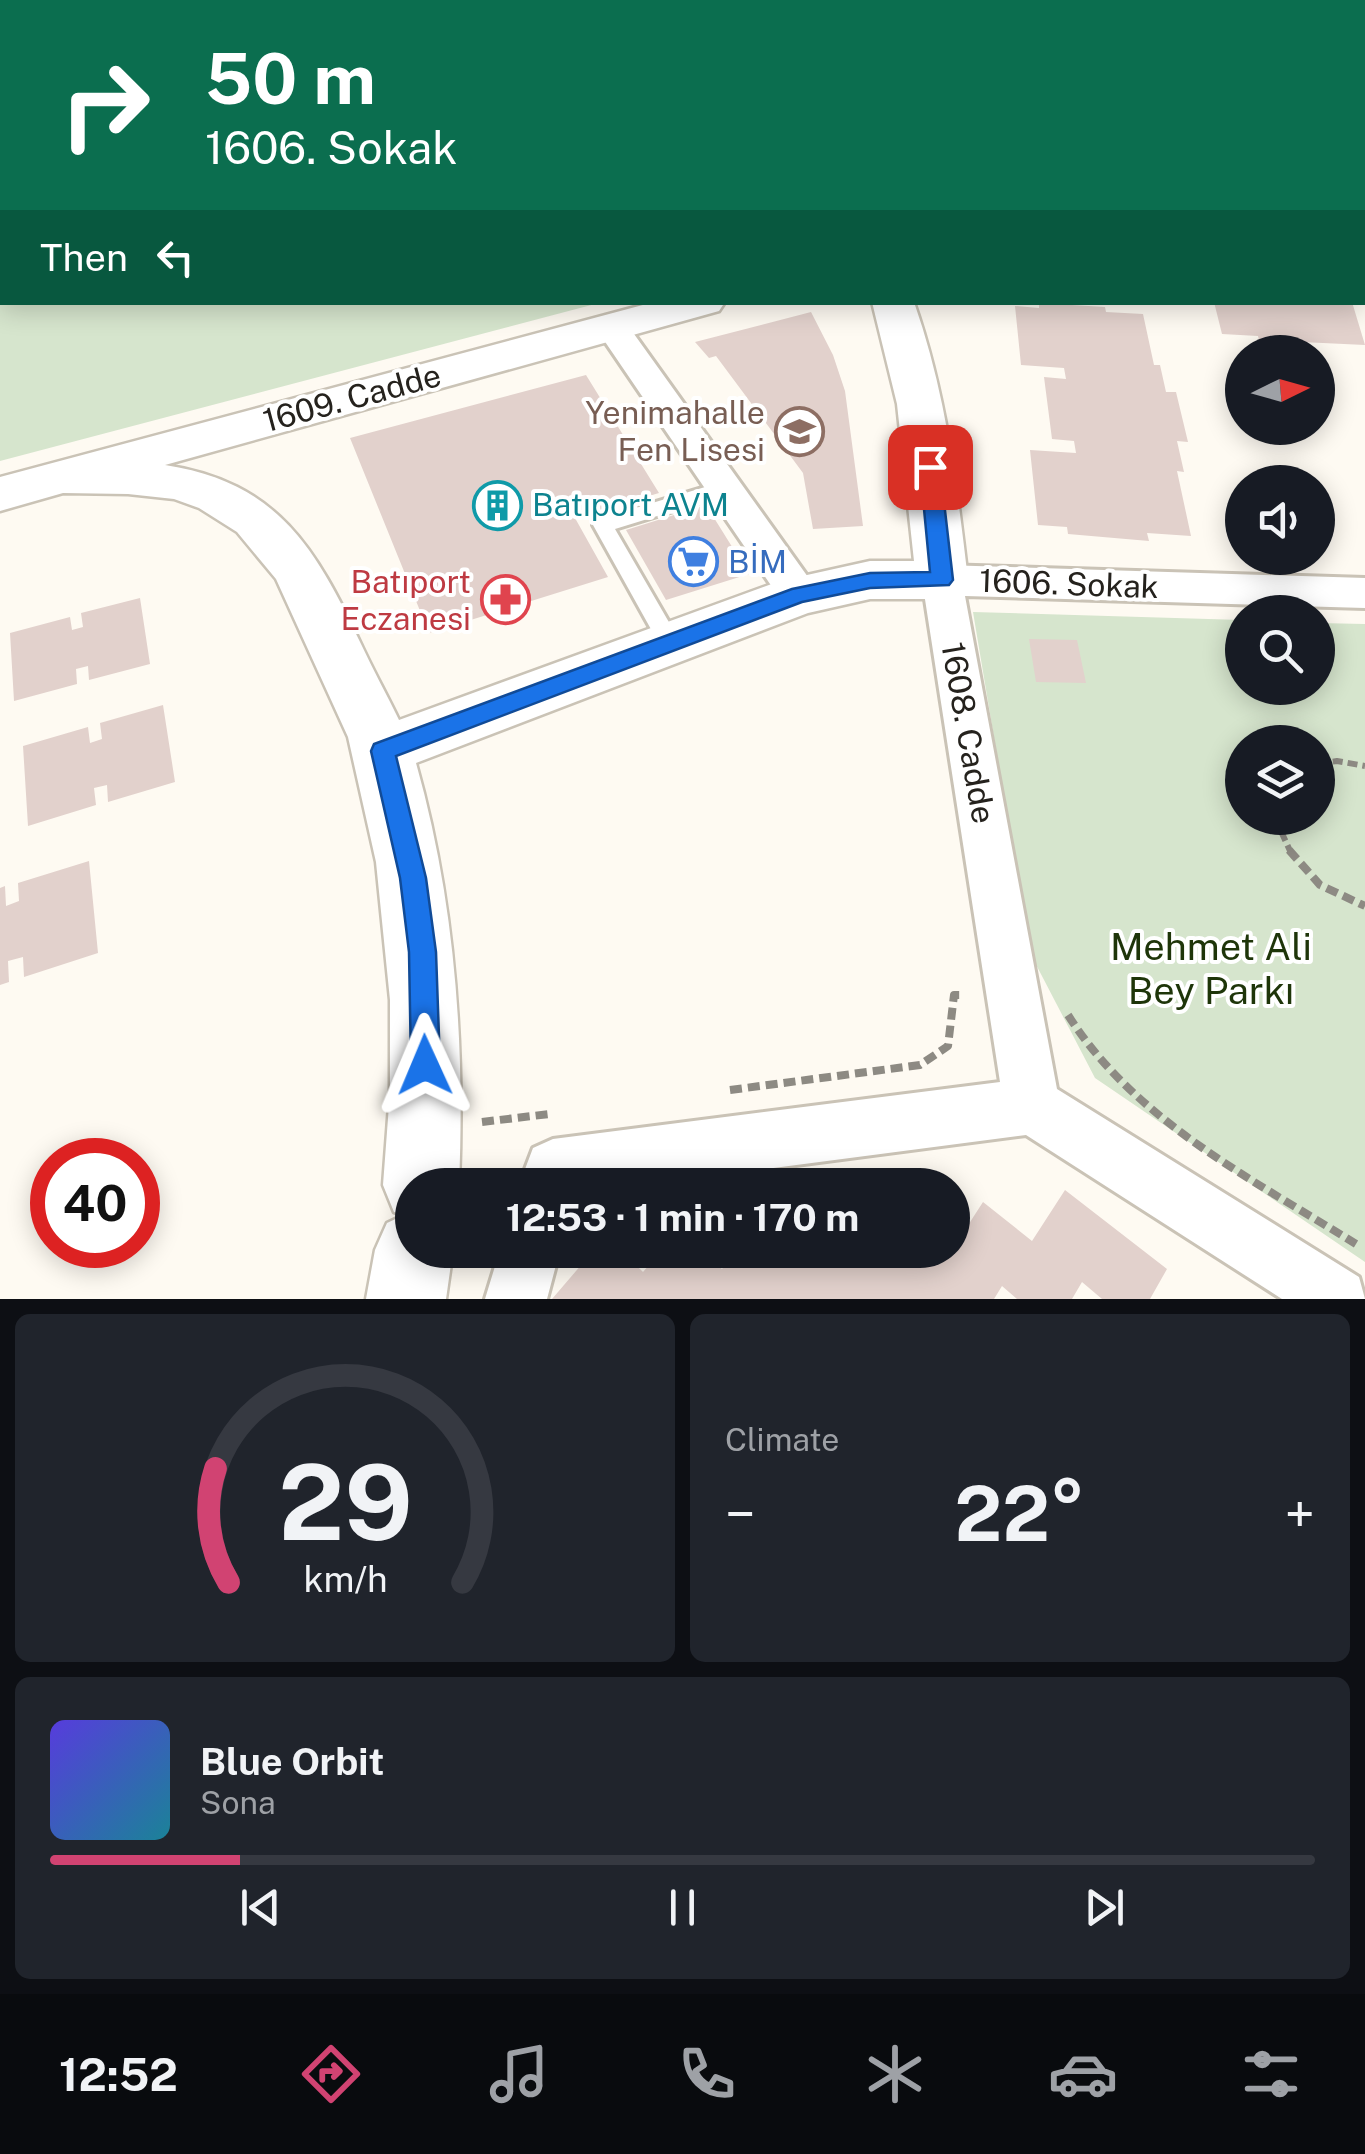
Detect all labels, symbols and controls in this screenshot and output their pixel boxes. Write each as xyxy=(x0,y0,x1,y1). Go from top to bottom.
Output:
text: 50 m xyxy=(205,37,376,120)
icon: right xyxy=(40,40,170,170)
text: 1606. Sokak xyxy=(205,121,457,174)
icon: left xyxy=(148,230,203,285)
text: Then xyxy=(40,235,128,280)
north arrow xyxy=(1225,335,1335,445)
map controls xyxy=(1225,335,1335,835)
street label: 1609. Cadde xyxy=(259,356,445,439)
place label: Yenimahalle Fen Lisesi xyxy=(585,394,765,468)
school or university icon: Yenimahalle Fen Lisesi xyxy=(774,405,826,457)
pin xyxy=(888,425,973,510)
icon: arrive xyxy=(903,440,958,495)
button: sound xyxy=(1225,465,1335,575)
building icon: Batıport AVM xyxy=(471,479,523,531)
place label: Batıport AVM xyxy=(532,486,729,523)
supermarket icon: BİM xyxy=(667,536,719,588)
place label: BİM xyxy=(728,543,787,580)
street label: 1606. Sokak xyxy=(979,562,1159,605)
place label: Batıport Eczanesi xyxy=(341,563,471,637)
pharmacy icon: Batıport Eczanesi xyxy=(480,574,532,626)
button: search xyxy=(1225,595,1335,705)
street label: 1608. Cadde xyxy=(934,639,1003,826)
button: layers xyxy=(1225,725,1335,835)
park label: Mehmet Ali Bey Parkı xyxy=(1110,924,1312,1013)
position arrow xyxy=(373,1013,477,1117)
speed limit sign: 40 xyxy=(30,1138,160,1268)
text: 12:53 · 1 min · 170 m xyxy=(506,1195,859,1240)
text: Climate xyxy=(725,1421,839,1458)
text: 29 xyxy=(278,1441,412,1563)
text: 22° xyxy=(955,1470,1085,1558)
text: − xyxy=(725,1482,756,1546)
text: + xyxy=(1285,1482,1315,1546)
text: km/h xyxy=(303,1558,387,1600)
text: Blue Orbit xyxy=(200,1739,384,1784)
text: Sona xyxy=(200,1784,276,1821)
icon: previous xyxy=(233,1880,288,1935)
icon: pause xyxy=(655,1880,710,1935)
icon: next xyxy=(1077,1880,1132,1935)
icon: directions xyxy=(296,2039,366,2109)
icon: music xyxy=(484,2039,554,2109)
icon: phone xyxy=(672,2039,742,2109)
icon: climate xyxy=(860,2039,930,2109)
icon: car xyxy=(1048,2039,1118,2109)
icon: filters xyxy=(1236,2039,1306,2109)
text: 12:52 xyxy=(59,2048,178,2101)

